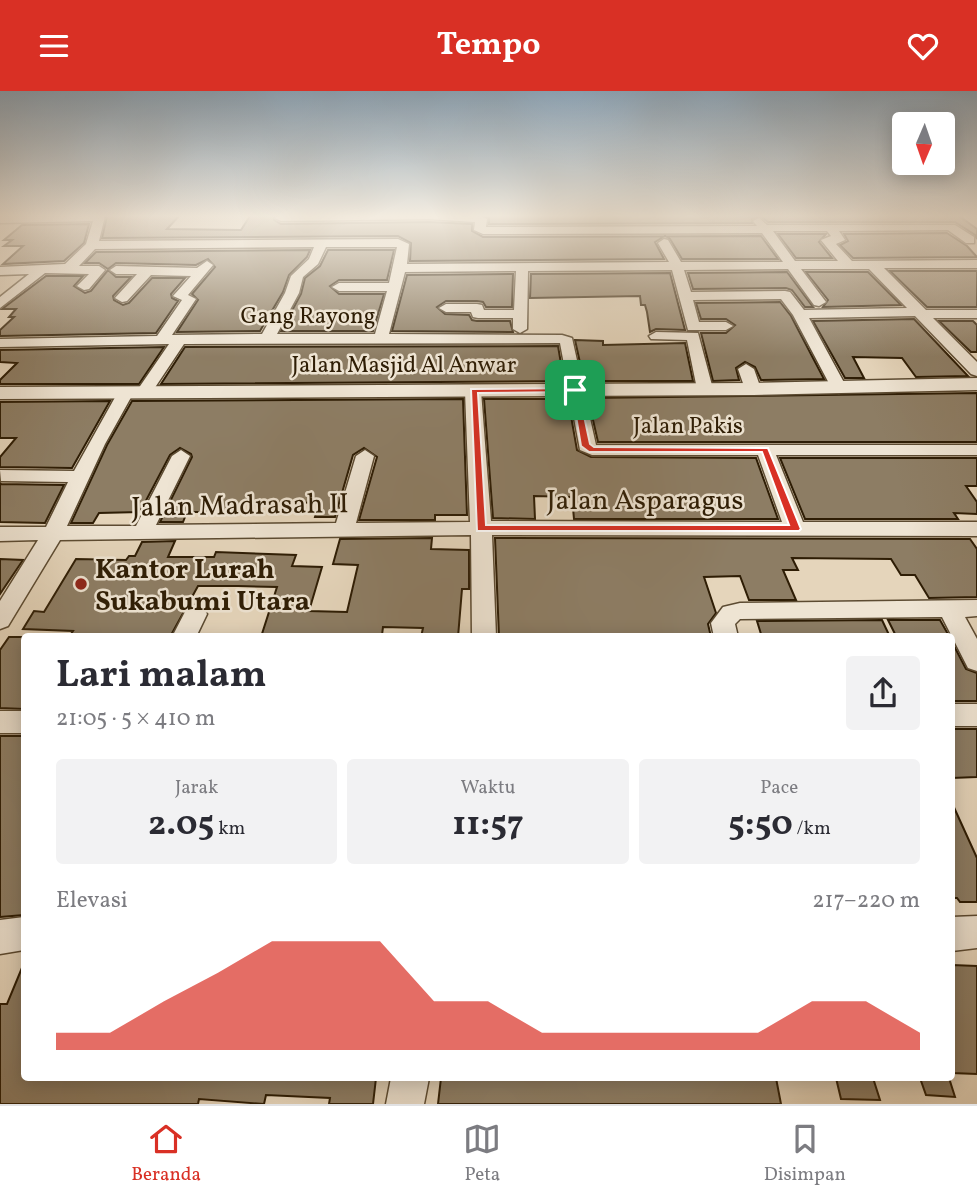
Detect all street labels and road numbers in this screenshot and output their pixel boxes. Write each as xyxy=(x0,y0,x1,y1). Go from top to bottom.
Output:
street label: Gang Rayong xyxy=(241,301,375,333)
street label: Jalan Masjid Al Anwar xyxy=(292,350,517,382)
street label: Jalan Pakis xyxy=(633,411,743,443)
street label: Jalan Asparagus xyxy=(546,482,744,521)
street label: Jalan Madrasah II xyxy=(131,485,349,528)

